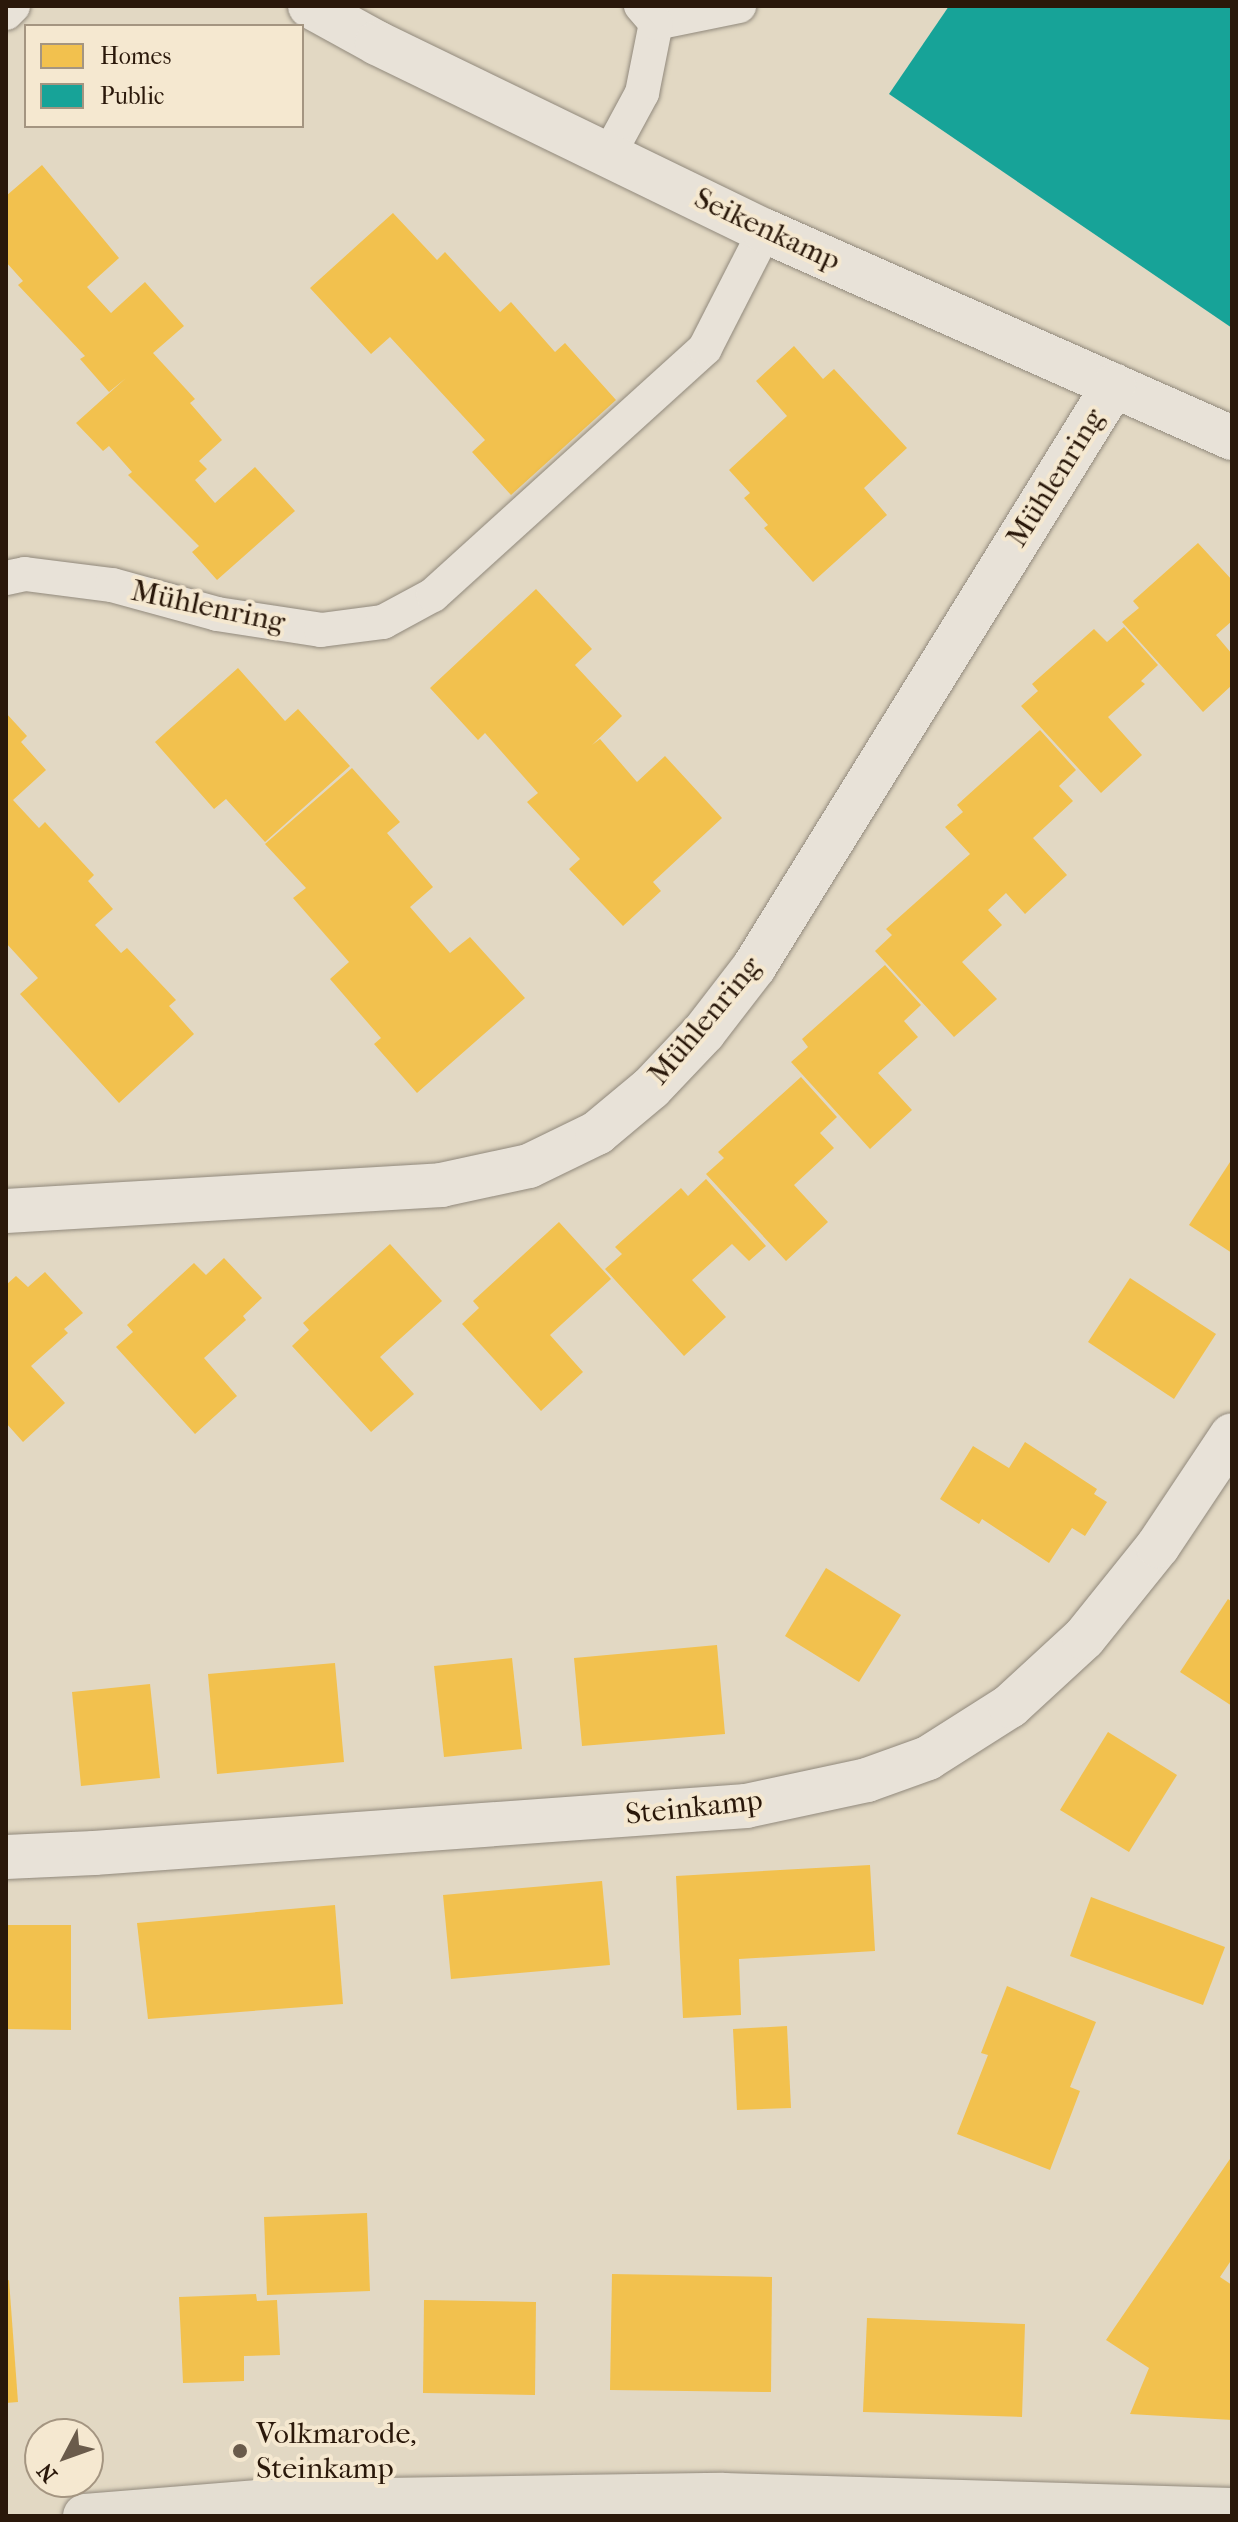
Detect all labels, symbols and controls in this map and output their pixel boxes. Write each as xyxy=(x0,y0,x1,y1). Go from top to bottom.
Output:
legend xyxy=(24,24,304,128)
text: Homes xyxy=(100,42,171,70)
text: Public xyxy=(100,82,164,110)
street label: Seikenkamp xyxy=(688,181,846,279)
street label: Mühlenring xyxy=(999,402,1113,554)
street label: Mühlenring xyxy=(128,573,288,641)
street label: Mühlenring xyxy=(641,950,769,1092)
street label: Steinkamp xyxy=(624,1783,764,1833)
place label: Volkmarode, Steinkamp xyxy=(256,2416,416,2486)
north arrow xyxy=(24,2418,104,2498)
marker: Volkmarode, Steinkamp xyxy=(231,2442,249,2460)
text: N xyxy=(32,2458,63,2487)

